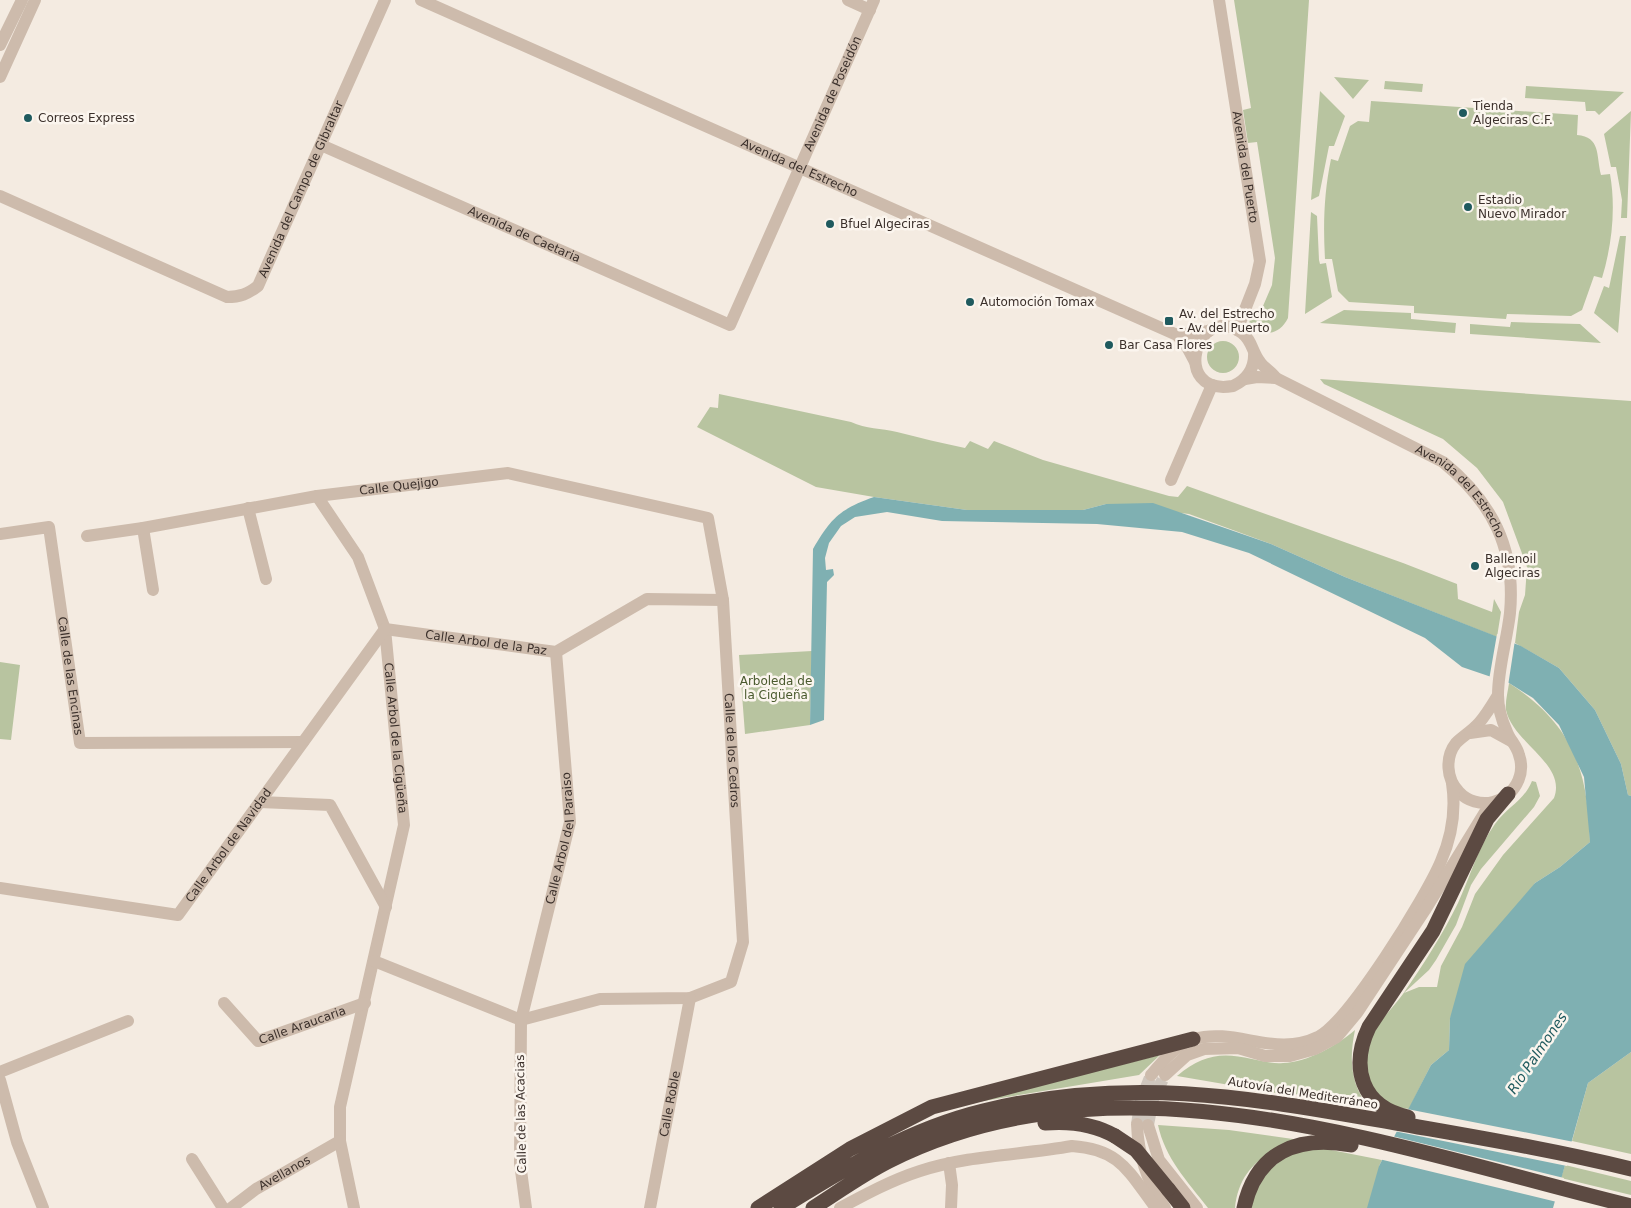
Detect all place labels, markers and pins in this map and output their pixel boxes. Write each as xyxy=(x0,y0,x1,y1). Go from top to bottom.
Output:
place label: Tienda Algeciras C.F. xyxy=(1472,99,1553,127)
marker: Tienda Algeciras C.F. xyxy=(1457,107,1469,119)
place label: Correos Express xyxy=(38,111,135,125)
marker: Correos Express xyxy=(22,112,34,124)
place label: Estadio Nuevo Mirador xyxy=(1478,193,1566,221)
marker: Estadio Nuevo Mirador xyxy=(1462,201,1474,213)
place label: Bfuel Algeciras xyxy=(840,217,930,231)
marker: Bfuel Algeciras xyxy=(824,218,836,230)
place label: Automoción Tomax xyxy=(980,295,1094,309)
marker: Automoción Tomax xyxy=(964,296,976,308)
place label: Av. del Estrecho - Av. del Puerto xyxy=(1179,307,1275,335)
marker: Av. del Estrecho - Av. del Puerto xyxy=(1163,315,1175,327)
place label: Bar Casa Flores xyxy=(1119,338,1212,352)
marker: Bar Casa Flores xyxy=(1103,339,1115,351)
place label: Ballenoil Algeciras xyxy=(1485,552,1540,580)
marker: Ballenoil Algeciras xyxy=(1469,560,1481,572)

